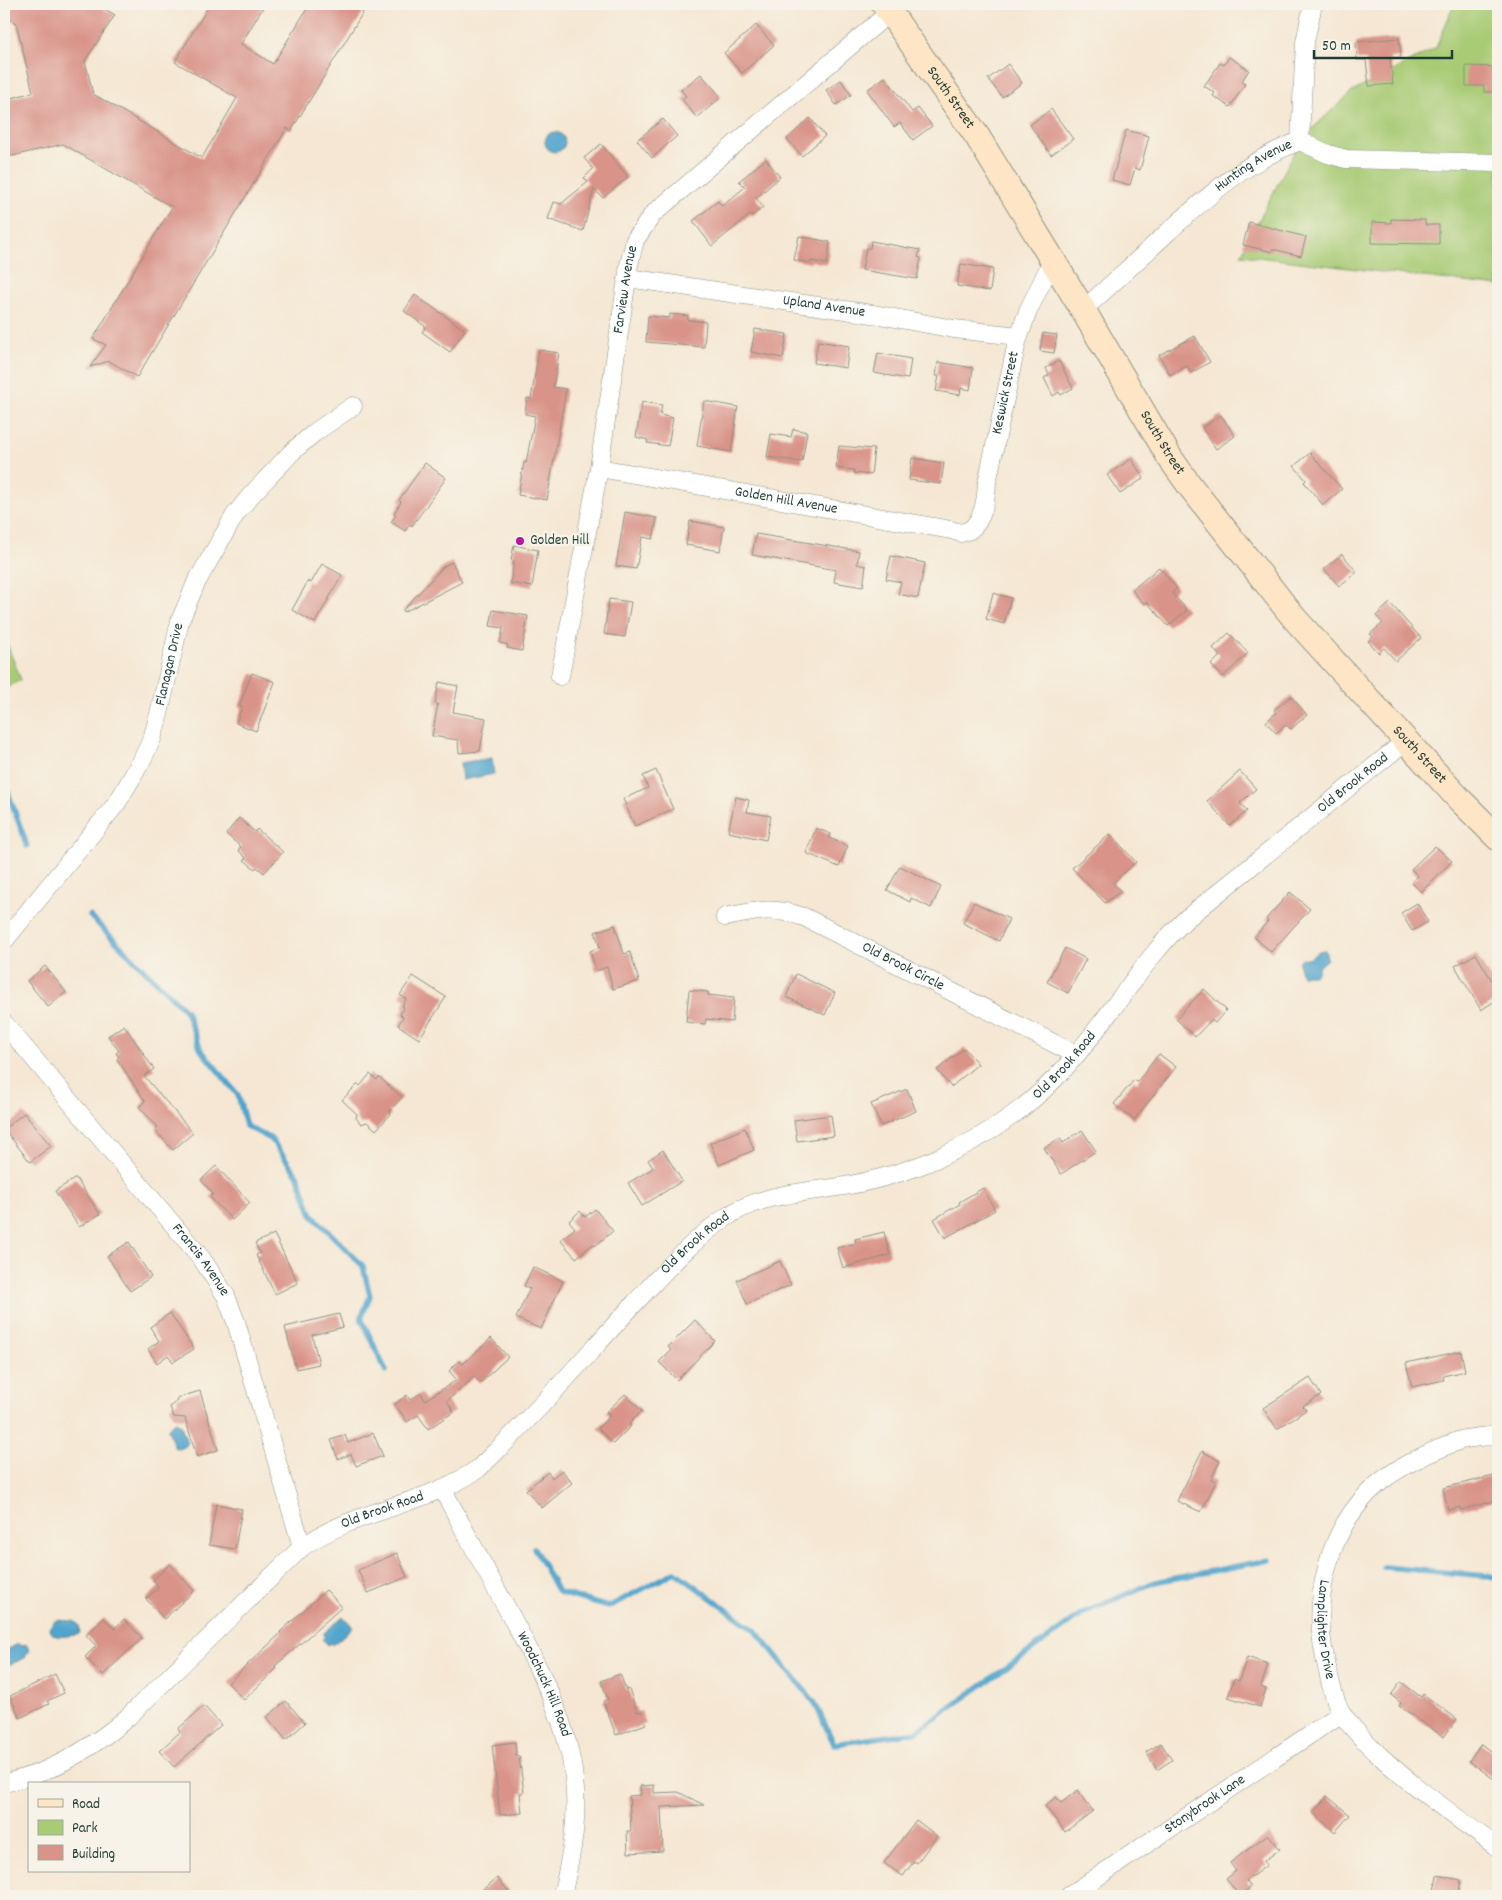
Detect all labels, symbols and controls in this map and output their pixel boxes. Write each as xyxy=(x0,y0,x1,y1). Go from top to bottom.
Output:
scale bar xyxy=(1314,28,1452,60)
text: 50 m xyxy=(1322,36,1351,58)
street label: South Street xyxy=(920,62,980,134)
street label: Hunting Avenue xyxy=(1210,134,1296,198)
street label: Farview Avenue xyxy=(608,243,644,335)
street label: Upland Avenue xyxy=(781,290,867,324)
street label: Keswick Street xyxy=(987,349,1026,436)
street label: South Street xyxy=(1134,407,1190,480)
street label: Golden Hill Avenue xyxy=(733,481,840,521)
place label: Golden Hill xyxy=(530,530,590,552)
marker: Golden Hill xyxy=(514,535,526,547)
street label: Flanagan Drive xyxy=(150,621,190,708)
street label: South Street xyxy=(1387,721,1452,790)
street label: Old Brook Road xyxy=(1313,748,1394,819)
street label: Old Brook Circle xyxy=(858,937,948,997)
street label: Old Brook Road xyxy=(1028,1027,1102,1106)
street label: Old Brook Road xyxy=(656,1207,735,1280)
street label: Francis Avenue xyxy=(166,1219,235,1301)
street label: Old Brook Road xyxy=(338,1486,427,1535)
street label: Lamplighter Drive xyxy=(1309,1578,1340,1682)
street label: Woodchuck Hill Road xyxy=(510,1628,576,1740)
street label: Stonybrook Lane xyxy=(1160,1769,1251,1840)
legend xyxy=(28,1782,190,1872)
text: Road xyxy=(72,1794,100,1816)
text: Park xyxy=(72,1818,98,1840)
text: Building xyxy=(72,1844,115,1866)

